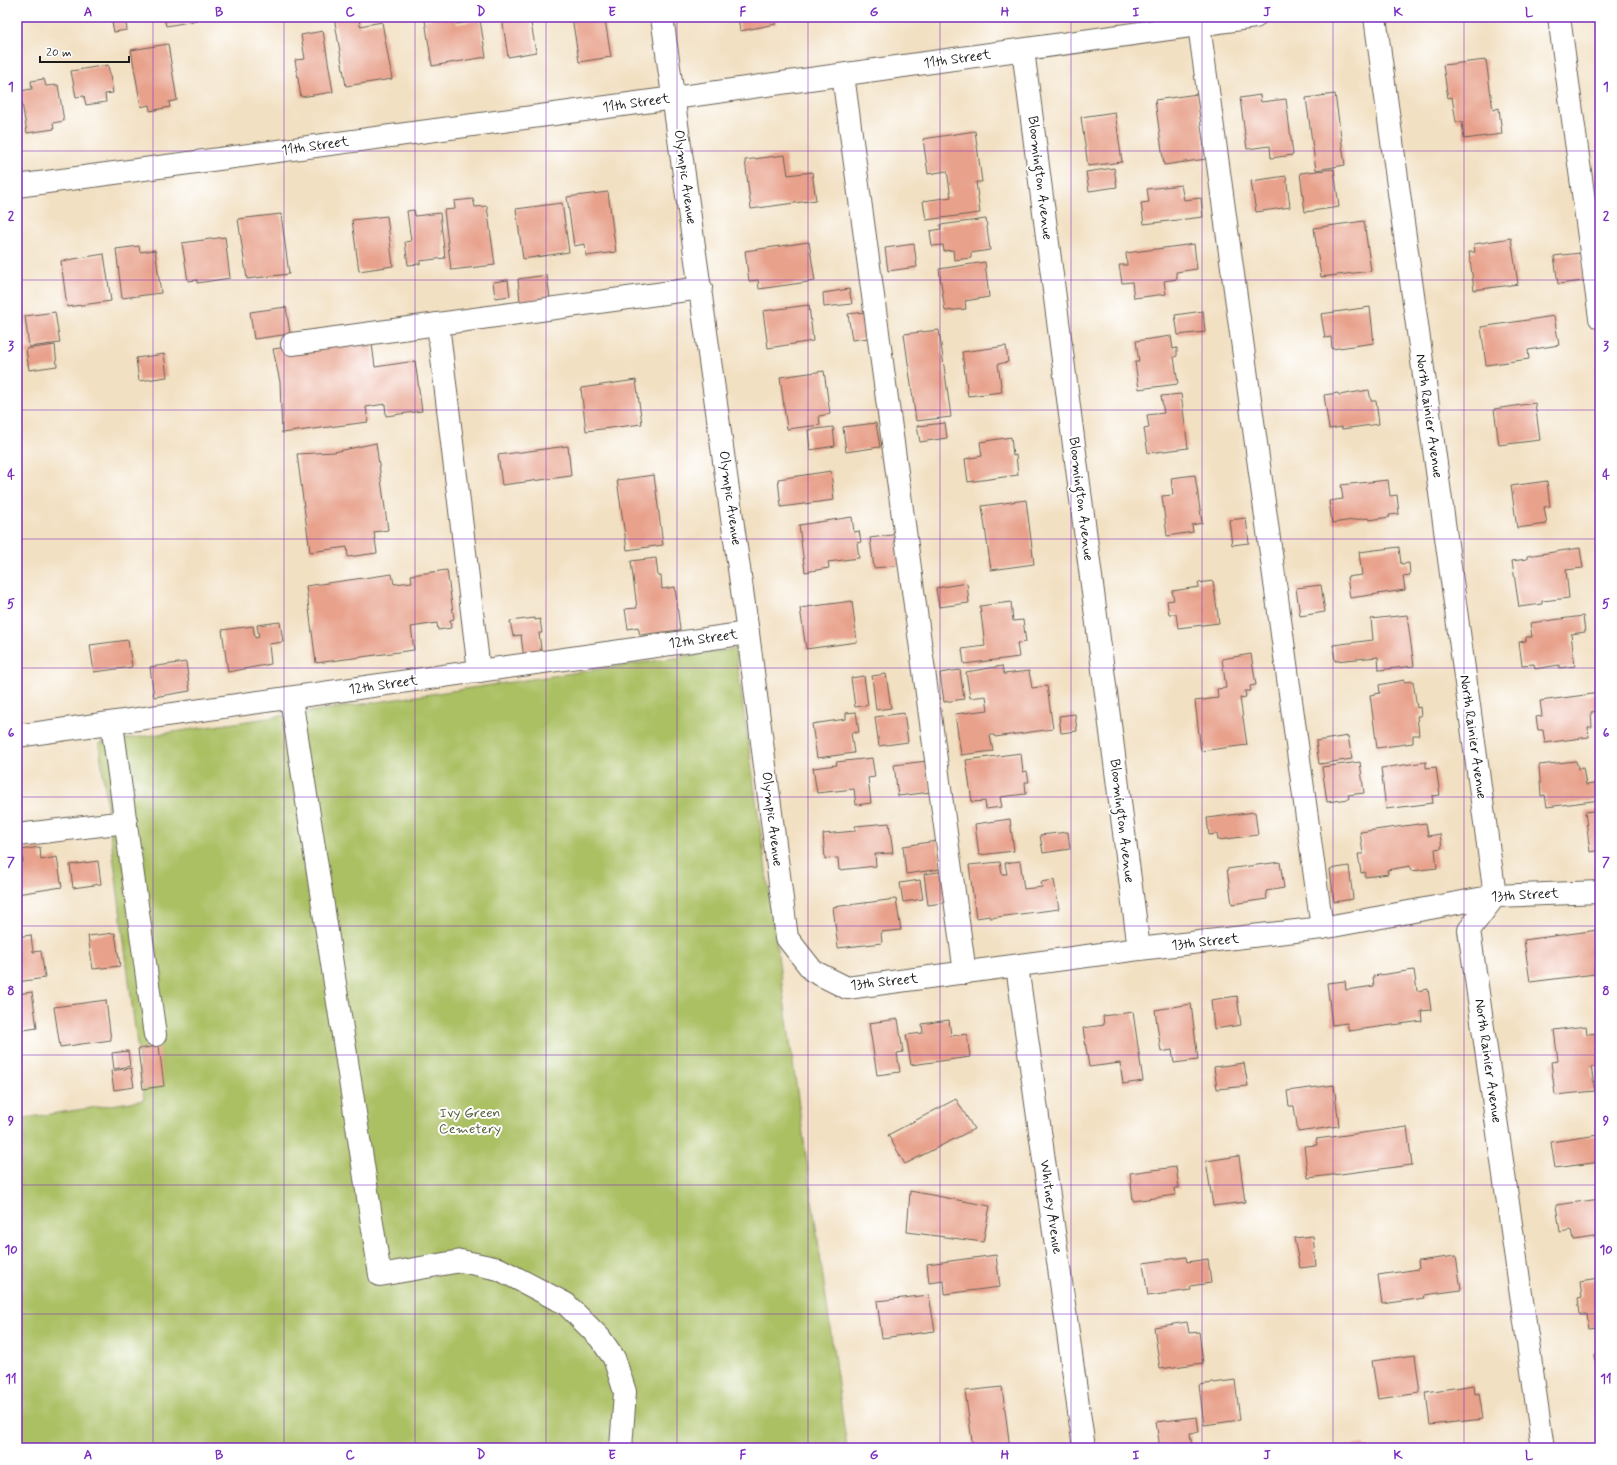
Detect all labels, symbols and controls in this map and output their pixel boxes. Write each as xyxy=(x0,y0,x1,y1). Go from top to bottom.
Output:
text: A xyxy=(84,4,92,21)
text: B xyxy=(215,4,224,21)
text: C xyxy=(345,4,355,21)
text: D xyxy=(477,4,486,21)
text: E xyxy=(608,4,616,21)
text: F xyxy=(740,4,747,21)
text: G xyxy=(870,4,879,21)
text: H xyxy=(1001,4,1010,21)
text: I xyxy=(1133,4,1140,21)
text: J xyxy=(1263,4,1271,21)
text: K xyxy=(1393,4,1403,21)
text: L xyxy=(1525,4,1534,21)
scale bar xyxy=(40,38,129,64)
text: 20 m xyxy=(46,45,72,61)
street label: 11th Street xyxy=(922,45,993,73)
text: 1 xyxy=(8,79,14,96)
text: 1 xyxy=(1603,79,1609,96)
street label: 11th Street xyxy=(601,89,672,117)
street label: Bloomington Avenue xyxy=(1021,115,1057,241)
street label: Olympic Avenue xyxy=(669,129,701,225)
street label: 11th Street xyxy=(280,132,351,160)
text: 2 xyxy=(8,208,15,225)
text: 2 xyxy=(1603,208,1610,225)
text: 3 xyxy=(8,338,14,355)
text: 3 xyxy=(1603,338,1609,355)
street label: North Rainier Avenue xyxy=(1411,353,1447,479)
street label: Bloomington Avenue xyxy=(1062,436,1098,562)
street label: Olympic Avenue xyxy=(714,450,746,546)
text: 4 xyxy=(7,467,15,484)
text: 4 xyxy=(1602,467,1610,484)
text: 5 xyxy=(7,596,15,613)
text: 5 xyxy=(1602,596,1610,613)
street label: 12th Street xyxy=(667,625,739,653)
street label: 12th Street xyxy=(347,671,419,699)
street label: North Rainier Avenue xyxy=(1455,674,1491,800)
text: 6 xyxy=(8,725,15,742)
text: 6 xyxy=(1603,725,1610,742)
street label: Bloomington Avenue xyxy=(1103,758,1139,884)
street label: Olympic Avenue xyxy=(757,771,787,867)
text: 7 xyxy=(7,854,15,871)
text: 7 xyxy=(1602,854,1610,871)
street label: 13th Street xyxy=(1491,884,1560,906)
street label: 13th Street xyxy=(1170,929,1240,954)
street label: 13th Street xyxy=(849,969,919,994)
text: 8 xyxy=(7,983,15,1000)
text: 8 xyxy=(1602,983,1610,1000)
street label: North Rainier Avenue xyxy=(1470,998,1506,1124)
park label: Ivy Green Cemetery xyxy=(439,1104,501,1138)
text: 9 xyxy=(8,1113,15,1130)
text: 9 xyxy=(1603,1113,1610,1130)
street label: Whitney Avenue xyxy=(1035,1159,1067,1256)
text: 10 xyxy=(4,1242,18,1259)
text: 10 xyxy=(1599,1242,1613,1259)
text: 11 xyxy=(5,1371,17,1388)
text: 11 xyxy=(1600,1371,1612,1388)
text: A xyxy=(84,1447,92,1464)
text: B xyxy=(215,1447,224,1464)
text: C xyxy=(345,1447,355,1464)
text: D xyxy=(477,1447,486,1464)
text: E xyxy=(608,1447,616,1464)
text: F xyxy=(740,1447,747,1464)
text: G xyxy=(870,1447,879,1464)
text: H xyxy=(1001,1447,1010,1464)
text: I xyxy=(1133,1447,1140,1464)
text: J xyxy=(1263,1447,1271,1464)
text: K xyxy=(1393,1447,1403,1464)
text: L xyxy=(1525,1447,1534,1464)

